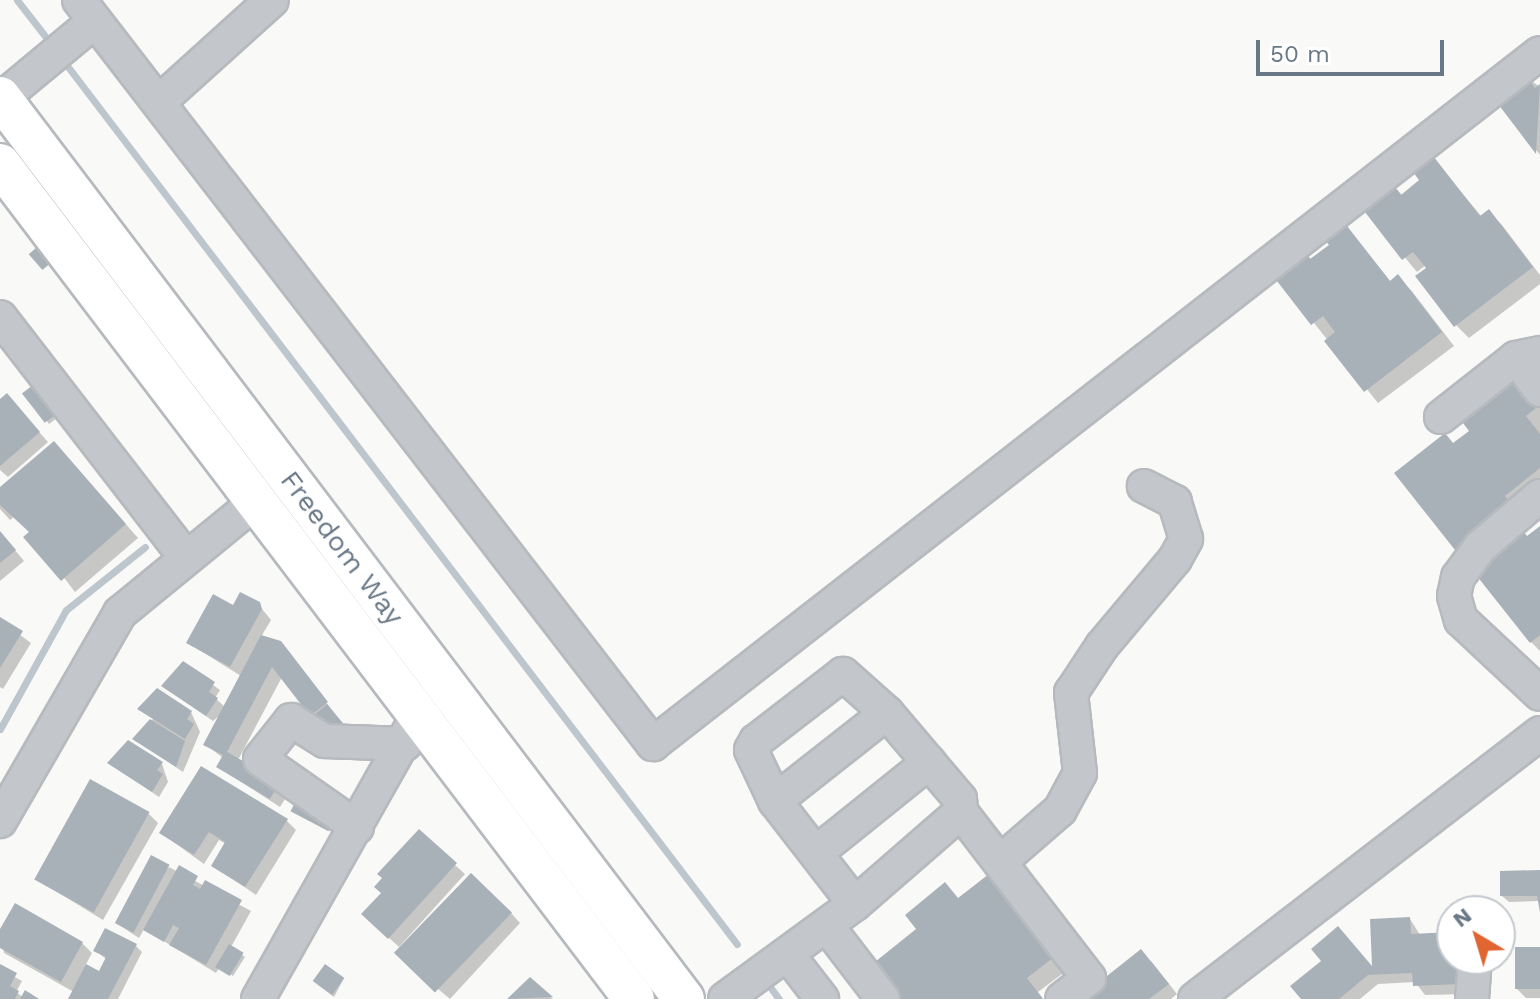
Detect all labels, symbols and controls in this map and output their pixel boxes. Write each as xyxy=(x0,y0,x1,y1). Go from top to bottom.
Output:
scale bar xyxy=(1260,24,1448,74)
text: 50 m xyxy=(1270,40,1330,68)
street label: Freedom Way xyxy=(273,464,411,632)
north arrow xyxy=(1436,895,1516,975)
text: N xyxy=(1448,902,1476,932)

